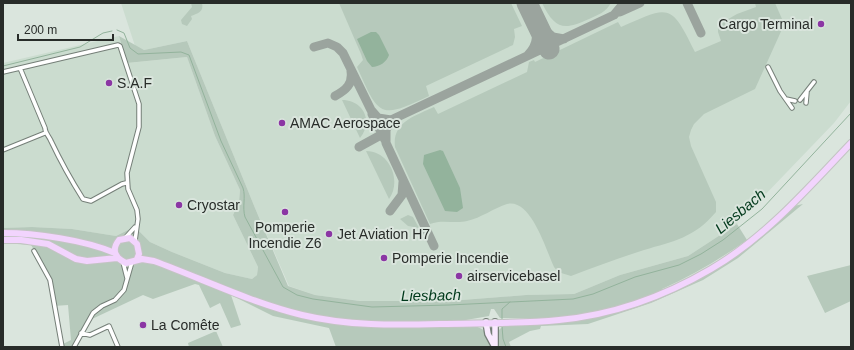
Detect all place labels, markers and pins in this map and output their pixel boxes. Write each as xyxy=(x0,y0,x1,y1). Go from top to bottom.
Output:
place label: Cargo Terminal xyxy=(718,16,813,32)
marker: Cargo Terminal xyxy=(816,19,826,29)
place label: S.A.F xyxy=(117,75,152,91)
marker: S.A.F xyxy=(104,78,114,88)
place label: AMAC Aerospace xyxy=(290,115,401,131)
marker: AMAC Aerospace xyxy=(277,118,287,128)
place label: Cryostar xyxy=(187,197,240,213)
marker: Cryostar xyxy=(174,200,184,210)
marker: Pomperie Incendie Z6 xyxy=(280,207,290,217)
place label: Pomperie Incendie Z6 xyxy=(248,219,322,251)
place label: Jet Aviation H7 xyxy=(337,226,430,242)
marker: Jet Aviation H7 xyxy=(324,229,334,239)
place label: Pomperie Incendie xyxy=(392,250,509,266)
marker: Pomperie Incendie xyxy=(379,253,389,263)
place label: airservicebasel xyxy=(467,268,560,284)
marker: airservicebasel xyxy=(454,271,464,281)
place label: La Comête xyxy=(151,317,220,333)
marker: La Comête xyxy=(138,320,148,330)

